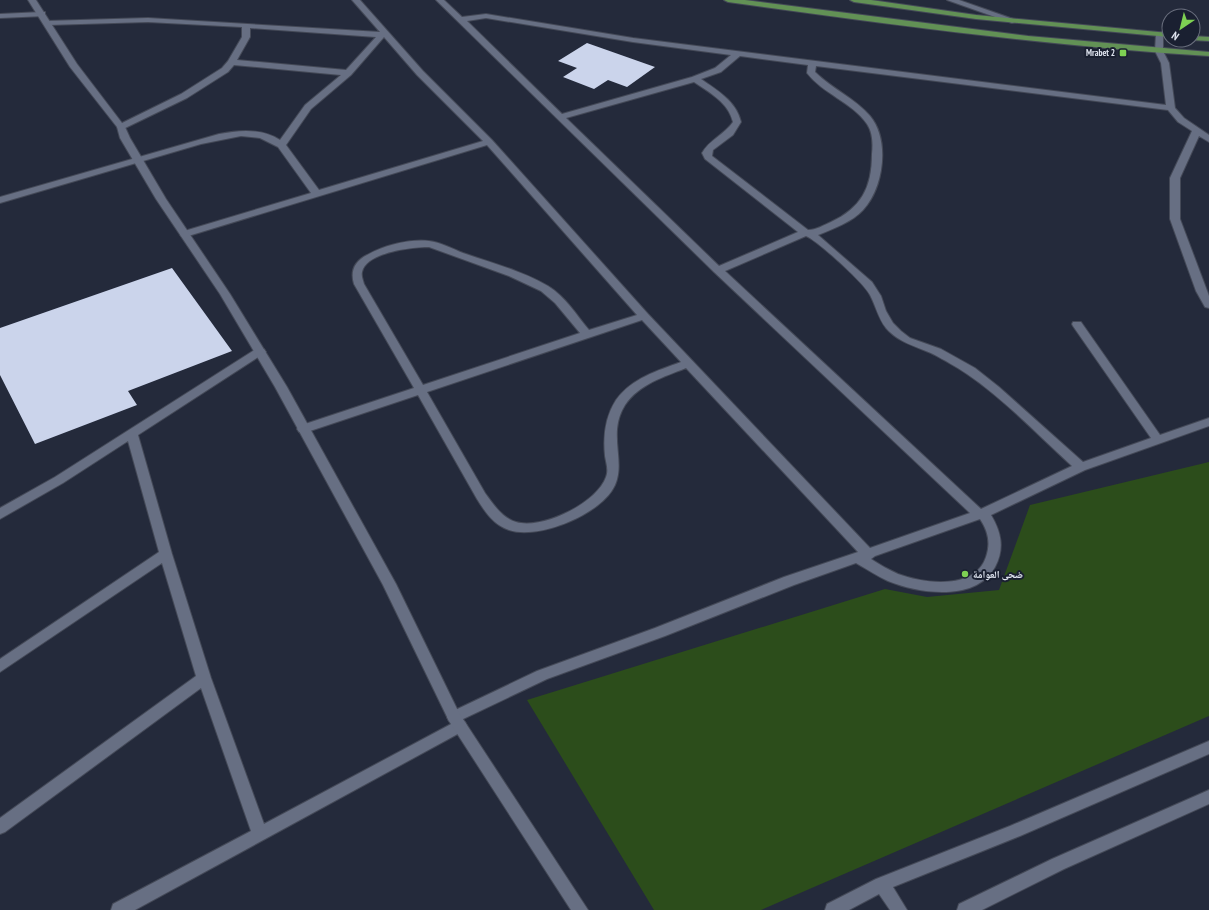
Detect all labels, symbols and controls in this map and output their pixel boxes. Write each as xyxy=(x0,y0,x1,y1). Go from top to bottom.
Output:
north arrow xyxy=(1161,8,1201,48)
text: N xyxy=(1169,29,1182,44)
place label: Mrabet 2 xyxy=(1086,47,1115,58)
marker: Mrabet 2 xyxy=(1118,48,1128,58)
place label: ضحى العوامة xyxy=(973,568,1023,581)
marker: ضحى العوامة xyxy=(960,569,970,579)

